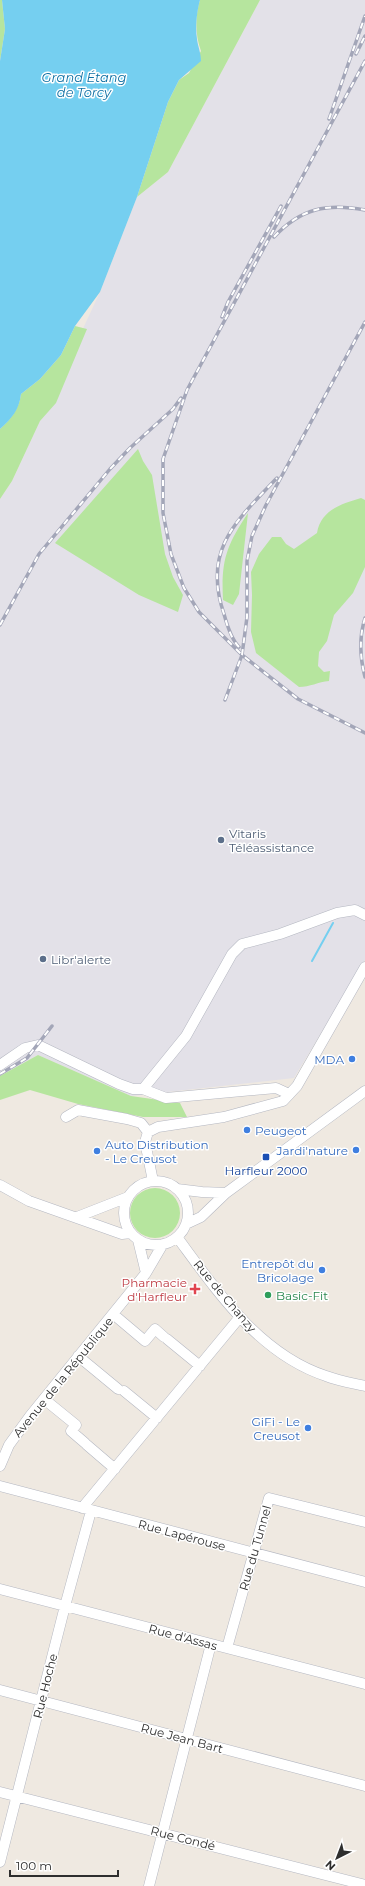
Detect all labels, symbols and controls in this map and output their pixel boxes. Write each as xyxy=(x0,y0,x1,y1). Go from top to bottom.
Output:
water label: Grand Étang de Torcy xyxy=(42,69,127,100)
place label: Vitaris Téléassistance xyxy=(229,826,314,855)
marker: Vitaris Téléassistance xyxy=(216,835,226,845)
place label: Libr'alerte xyxy=(51,952,111,967)
marker: Libr'alerte xyxy=(38,954,48,964)
place label: MDA xyxy=(314,1052,344,1067)
marker: MDA xyxy=(347,1054,357,1064)
place label: Peugeot xyxy=(255,1123,307,1138)
marker: Peugeot xyxy=(242,1125,252,1135)
place label: Auto Distribution - Le Creusot xyxy=(105,1137,209,1166)
place label: Jardi'nature xyxy=(275,1143,348,1158)
marker: Jardi'nature xyxy=(351,1145,361,1155)
marker: Auto Distribution - Le Creusot xyxy=(92,1146,102,1156)
marker: Harfleur 2000 xyxy=(261,1152,271,1162)
place label: Harfleur 2000 xyxy=(224,1163,308,1178)
place label: Entrepôt du Bricolage xyxy=(241,1256,314,1285)
street label: Rue de Chanzy xyxy=(190,1257,260,1336)
marker: Entrepôt du Bricolage xyxy=(317,1265,327,1275)
place label: Pharmacie d'Harfleur xyxy=(122,1275,187,1304)
marker: Pharmacie d'Harfleur xyxy=(190,1284,200,1294)
place label: Basic-Fit xyxy=(276,1288,328,1303)
marker: Basic-Fit xyxy=(263,1290,273,1300)
street label: Avenue de la République xyxy=(10,1314,116,1440)
place label: GiFi - Le Creusot xyxy=(252,1414,300,1443)
marker: GiFi - Le Creusot xyxy=(303,1423,313,1433)
street label: Rue du Tunnel xyxy=(236,1504,274,1592)
street label: Rue Lapérouse xyxy=(137,1516,227,1554)
street label: Rue d'Assas xyxy=(147,1621,219,1653)
street label: Rue Hoche xyxy=(30,1652,60,1720)
street label: Rue Jean Bart xyxy=(139,1720,225,1756)
street label: Rue Condé xyxy=(149,1823,217,1853)
north arrow xyxy=(317,1838,357,1878)
scale bar xyxy=(10,1852,118,1878)
text: N xyxy=(322,1857,338,1874)
text: 100 m xyxy=(16,1858,52,1873)

